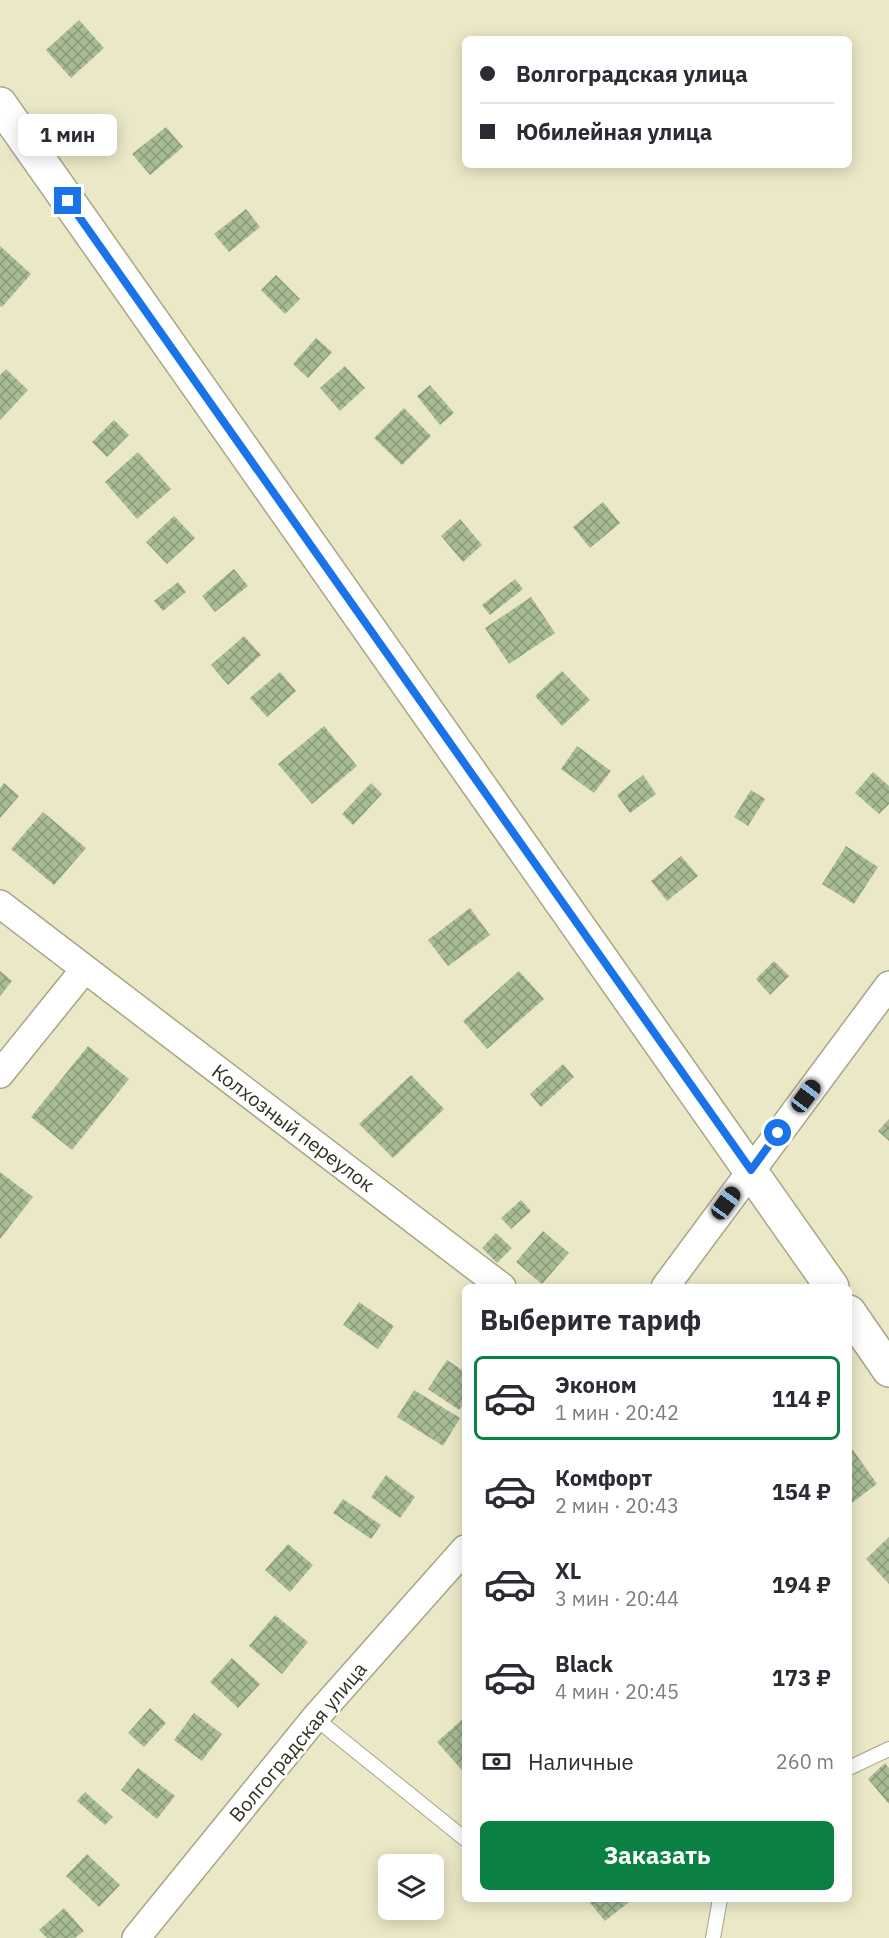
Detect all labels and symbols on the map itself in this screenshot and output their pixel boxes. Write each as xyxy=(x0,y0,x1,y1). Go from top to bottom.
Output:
callout: 1 мин xyxy=(19,114,118,156)
route end xyxy=(54,187,81,214)
street label: Колхозный переулок xyxy=(207,1058,380,1198)
car xyxy=(788,1076,824,1116)
route start xyxy=(764,1119,791,1146)
car xyxy=(708,1183,744,1223)
street label: Волгоградская улица xyxy=(223,1656,373,1827)

